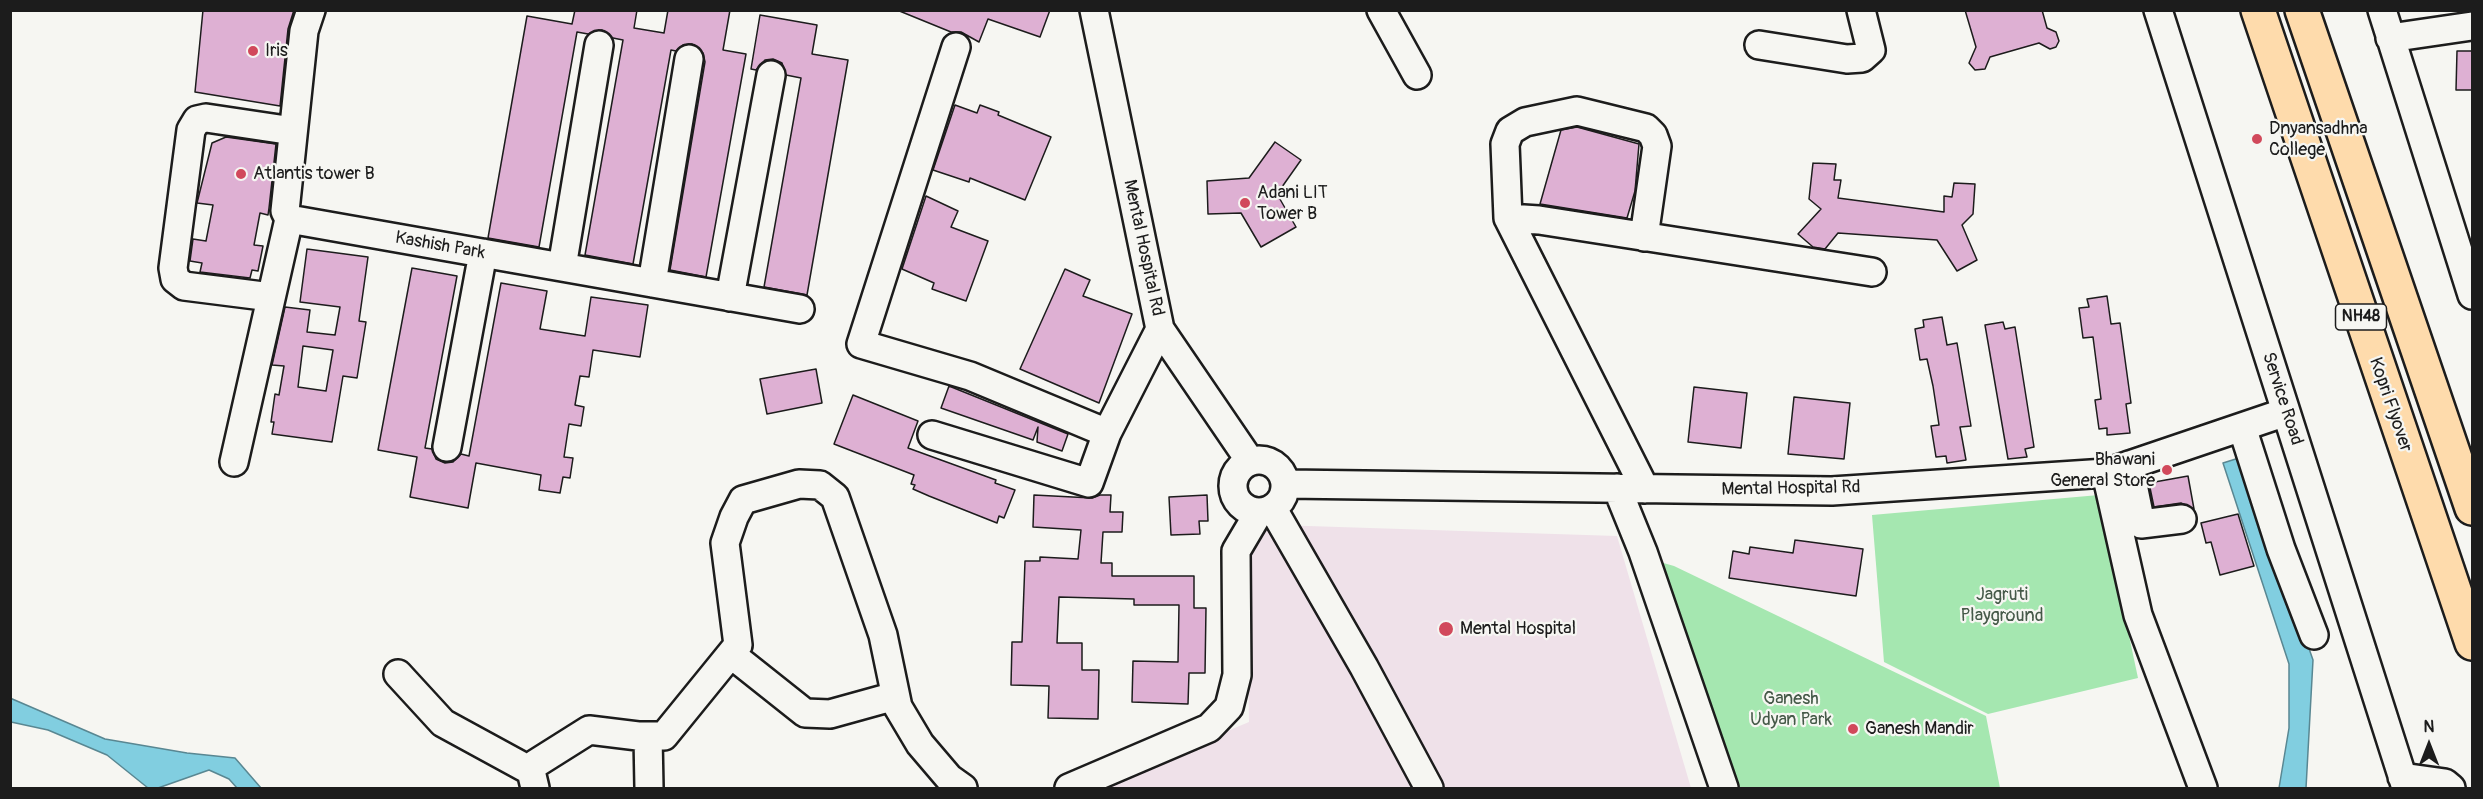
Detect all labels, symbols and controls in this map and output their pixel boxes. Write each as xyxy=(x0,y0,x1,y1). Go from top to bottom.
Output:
place label: Iris xyxy=(265,40,288,62)
marker: Iris xyxy=(246,44,260,58)
place label: Dnyansadhna College xyxy=(2269,118,2368,160)
marker: Dnyansadhna College xyxy=(2250,132,2264,146)
place label: Atlantis tower B xyxy=(253,163,375,185)
marker: Atlantis tower B xyxy=(234,167,248,181)
street label: Mental Hospital Rd xyxy=(1118,178,1168,318)
place label: Adani LIT Tower B xyxy=(1257,182,1328,224)
marker: Adani LIT Tower B xyxy=(1238,196,1252,210)
street label: Kashish Park xyxy=(393,227,487,265)
road number: NH48 xyxy=(2336,304,2386,330)
street label: Service Road xyxy=(2257,350,2307,448)
street label: Kopri Flyover xyxy=(2364,355,2416,455)
place label: Bhawani General Store xyxy=(2050,449,2155,492)
marker: Bhawani General Store xyxy=(2160,463,2174,477)
street label: Mental Hospital Rd xyxy=(1721,477,1861,501)
park label: Jagruti Playground xyxy=(1960,584,2044,626)
place label: Mental Hospital xyxy=(1460,618,1576,640)
marker: Mental Hospital xyxy=(1437,620,1455,638)
park label: Ganesh Udyan Park xyxy=(1750,688,1832,730)
north arrow xyxy=(2399,715,2459,775)
text: N xyxy=(2424,717,2434,737)
place label: Ganesh Mandir xyxy=(1865,718,1974,740)
marker: Ganesh Mandir xyxy=(1846,722,1860,736)

